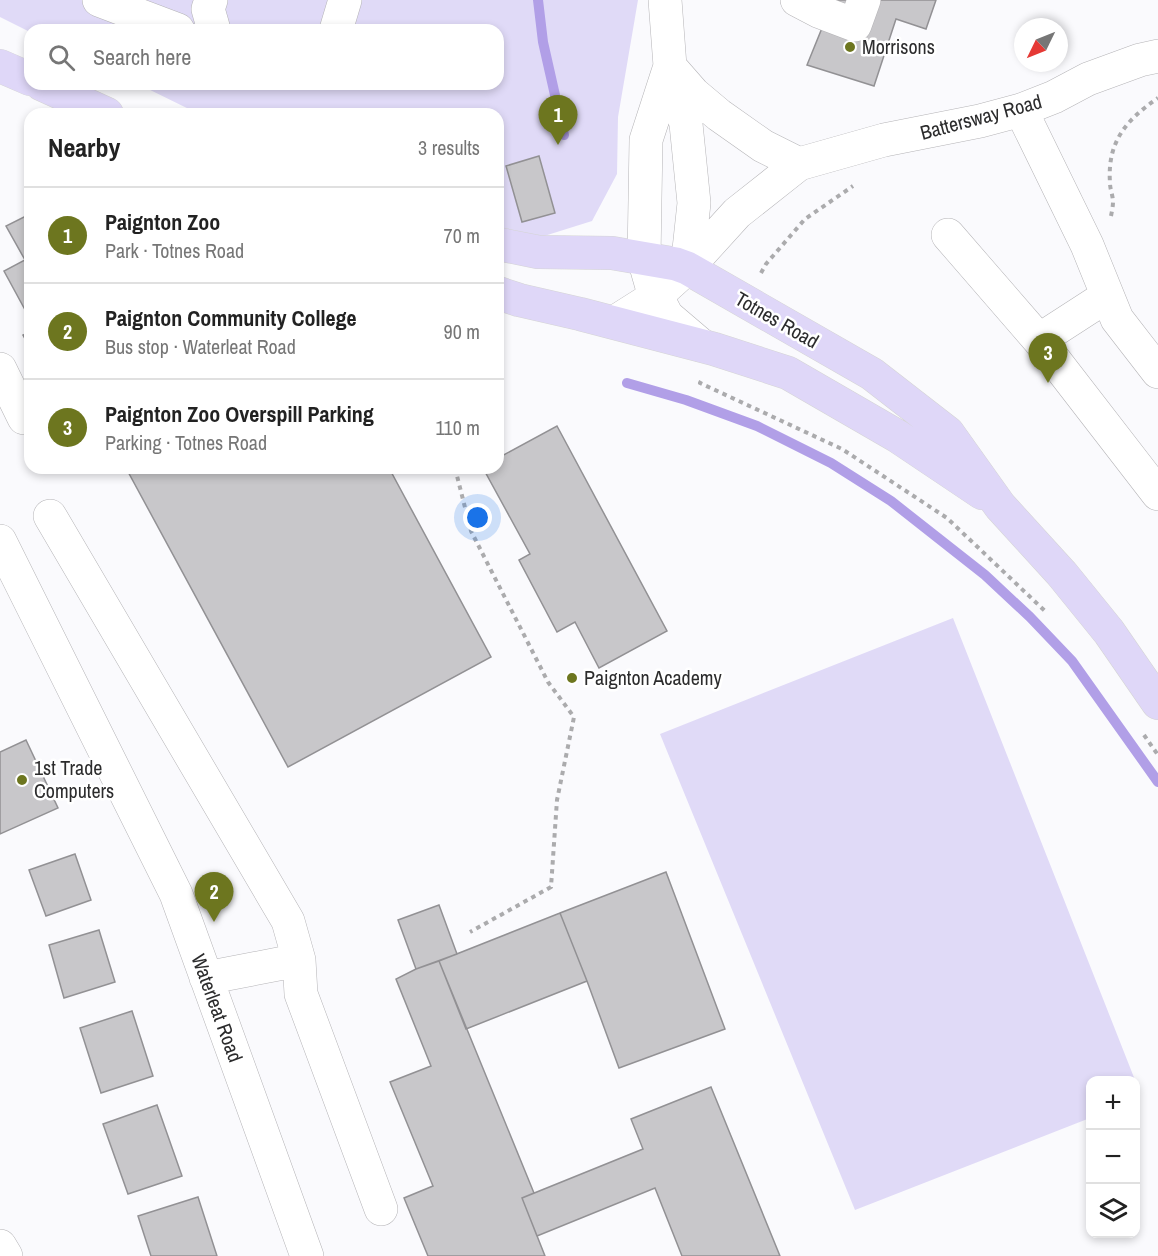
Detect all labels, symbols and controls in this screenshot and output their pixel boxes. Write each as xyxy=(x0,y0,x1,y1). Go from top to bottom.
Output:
north arrow xyxy=(1014,18,1068,72)
search box xyxy=(24,24,504,90)
place label: Morrisons xyxy=(862,33,935,60)
marker: Morrisons xyxy=(843,40,857,54)
icon: search xyxy=(45,41,78,74)
text: Search here xyxy=(93,42,191,72)
street label: Battersway Road xyxy=(917,87,1045,146)
pin: 1 xyxy=(538,96,578,145)
text: Nearby xyxy=(48,130,120,165)
text: 3 results xyxy=(418,134,480,161)
text: Paignton Zoo xyxy=(105,207,220,237)
text: 1 xyxy=(63,222,72,249)
text: 70 m xyxy=(444,222,480,249)
text: Park · Totnes Road xyxy=(105,237,244,264)
street label: Totnes Road xyxy=(731,285,824,354)
text: Paignton Community College xyxy=(105,303,357,333)
text: 2 xyxy=(63,318,72,345)
text: 90 m xyxy=(444,318,480,345)
text: Bus stop · Waterleat Road xyxy=(105,333,296,360)
pin: 3 xyxy=(1028,334,1068,383)
text: Paignton Zoo Overspill Parking xyxy=(105,399,374,429)
text: 3 xyxy=(63,414,72,441)
text: 110 m xyxy=(436,414,480,441)
text: Parking · Totnes Road xyxy=(105,429,267,456)
your location xyxy=(463,503,492,532)
place label: Paignton Academy xyxy=(584,664,722,691)
marker: Paignton Academy xyxy=(565,671,579,685)
place label: 1st Trade Computers xyxy=(34,754,114,804)
marker: 1st Trade Computers xyxy=(15,773,29,787)
pin: 2 xyxy=(194,872,234,922)
street label: Waterleat Road xyxy=(185,950,250,1066)
map controls xyxy=(1086,1076,1140,1238)
button: + xyxy=(1086,1076,1140,1130)
button: − xyxy=(1086,1130,1140,1184)
button: layers xyxy=(1086,1184,1140,1238)

